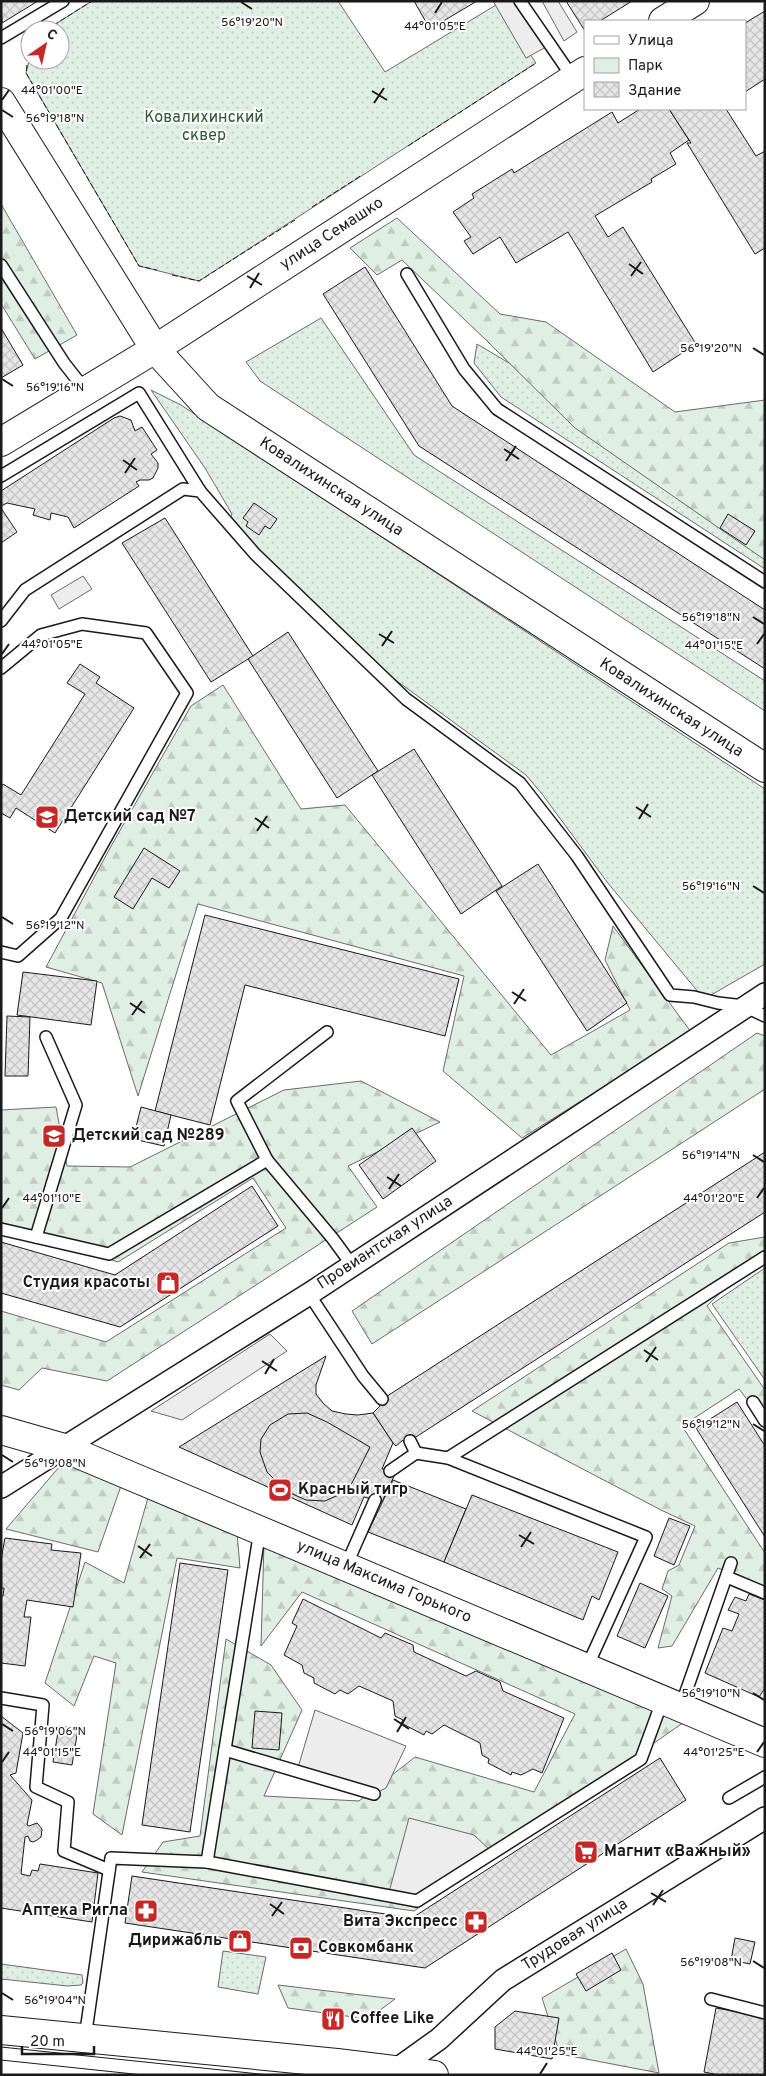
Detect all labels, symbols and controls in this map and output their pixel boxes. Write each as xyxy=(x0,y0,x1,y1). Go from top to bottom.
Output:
text: 56°19'20"N xyxy=(221,15,283,31)
text: 44°01'05"E xyxy=(404,19,466,35)
north arrow xyxy=(20,20,70,70)
legend xyxy=(584,20,746,110)
text: С xyxy=(43,26,60,45)
text: Улица xyxy=(628,32,673,51)
text: Парк xyxy=(628,57,663,76)
text: Здание xyxy=(628,82,681,101)
text: 44°01'00"E xyxy=(21,83,83,99)
park label: Ковалихинский сквер xyxy=(144,108,264,146)
text: 56°19'18"N xyxy=(26,111,84,127)
street label: улица Семашко xyxy=(276,193,388,275)
text: 56°19'20"N xyxy=(680,341,742,357)
text: 56°19'16"N xyxy=(26,380,84,396)
street label: Ковалихинская улица xyxy=(255,433,407,541)
text: 56°19'18"N xyxy=(682,610,740,626)
text: 44°01'05"E xyxy=(21,637,83,653)
text: 44°01'15"E xyxy=(685,638,743,654)
street label: Ковалихинская улица xyxy=(595,654,747,762)
school or university icon: Детский сад №7 xyxy=(34,804,60,830)
place label: Детский сад №7 xyxy=(64,807,196,827)
text: 56°19'16"N xyxy=(682,879,740,895)
text: 56°19'12"N xyxy=(26,918,84,934)
school or university icon: Детский сад №289 xyxy=(41,1123,67,1149)
place label: Детский сад №289 xyxy=(72,1126,225,1146)
text: 56°19'14"N xyxy=(682,1148,740,1164)
text: 44°01'10"E xyxy=(23,1191,81,1207)
text: 44°01'20"E xyxy=(683,1191,745,1207)
street label: Провиантская улица xyxy=(314,1192,456,1294)
shop icon: Студия красоты xyxy=(155,1270,181,1296)
place label: Студия красоты xyxy=(23,1273,150,1293)
text: 56°19'12"N xyxy=(682,1417,740,1433)
text: 56°19'08"N xyxy=(24,1456,86,1472)
sports icon: Красный тигр xyxy=(267,1477,293,1503)
place label: Красный тигр xyxy=(298,1480,408,1500)
street label: улица Максима Горького xyxy=(293,1536,475,1628)
text: 56°19'10"N xyxy=(681,1686,741,1702)
text: 56°19'06"N xyxy=(24,1724,86,1740)
text: 44°01'15"E xyxy=(23,1745,81,1761)
text: 44°01'25"E xyxy=(683,1745,745,1761)
supermarket icon: Магнит «Важный» xyxy=(573,1839,599,1865)
place label: Магнит «Важный» xyxy=(604,1842,751,1862)
street label: Трудовая улица xyxy=(518,1894,632,1976)
pharmacy icon: Аптека Ригла xyxy=(133,1898,159,1924)
place label: Аптека Ригла xyxy=(21,1901,128,1921)
pharmacy icon: Вита Экспресс xyxy=(463,1909,489,1935)
place label: Вита Экспресс xyxy=(343,1912,458,1932)
shop icon: Дирижабль xyxy=(227,1928,253,1954)
place label: Дирижабль xyxy=(128,1931,222,1951)
bank icon: Совкомбанк xyxy=(288,1935,314,1961)
place label: Совкомбанк xyxy=(318,1938,414,1958)
text: 56°19'08"N xyxy=(680,1955,742,1971)
text: 56°19'04"N xyxy=(24,1993,86,2009)
restaurant icon: Coffee Like xyxy=(320,2006,346,2032)
place label: Coffee Like xyxy=(350,2009,434,2029)
scale bar xyxy=(22,2024,95,2056)
text: 20 m xyxy=(30,2033,65,2052)
text: 44°01'25"E xyxy=(516,2044,578,2060)

